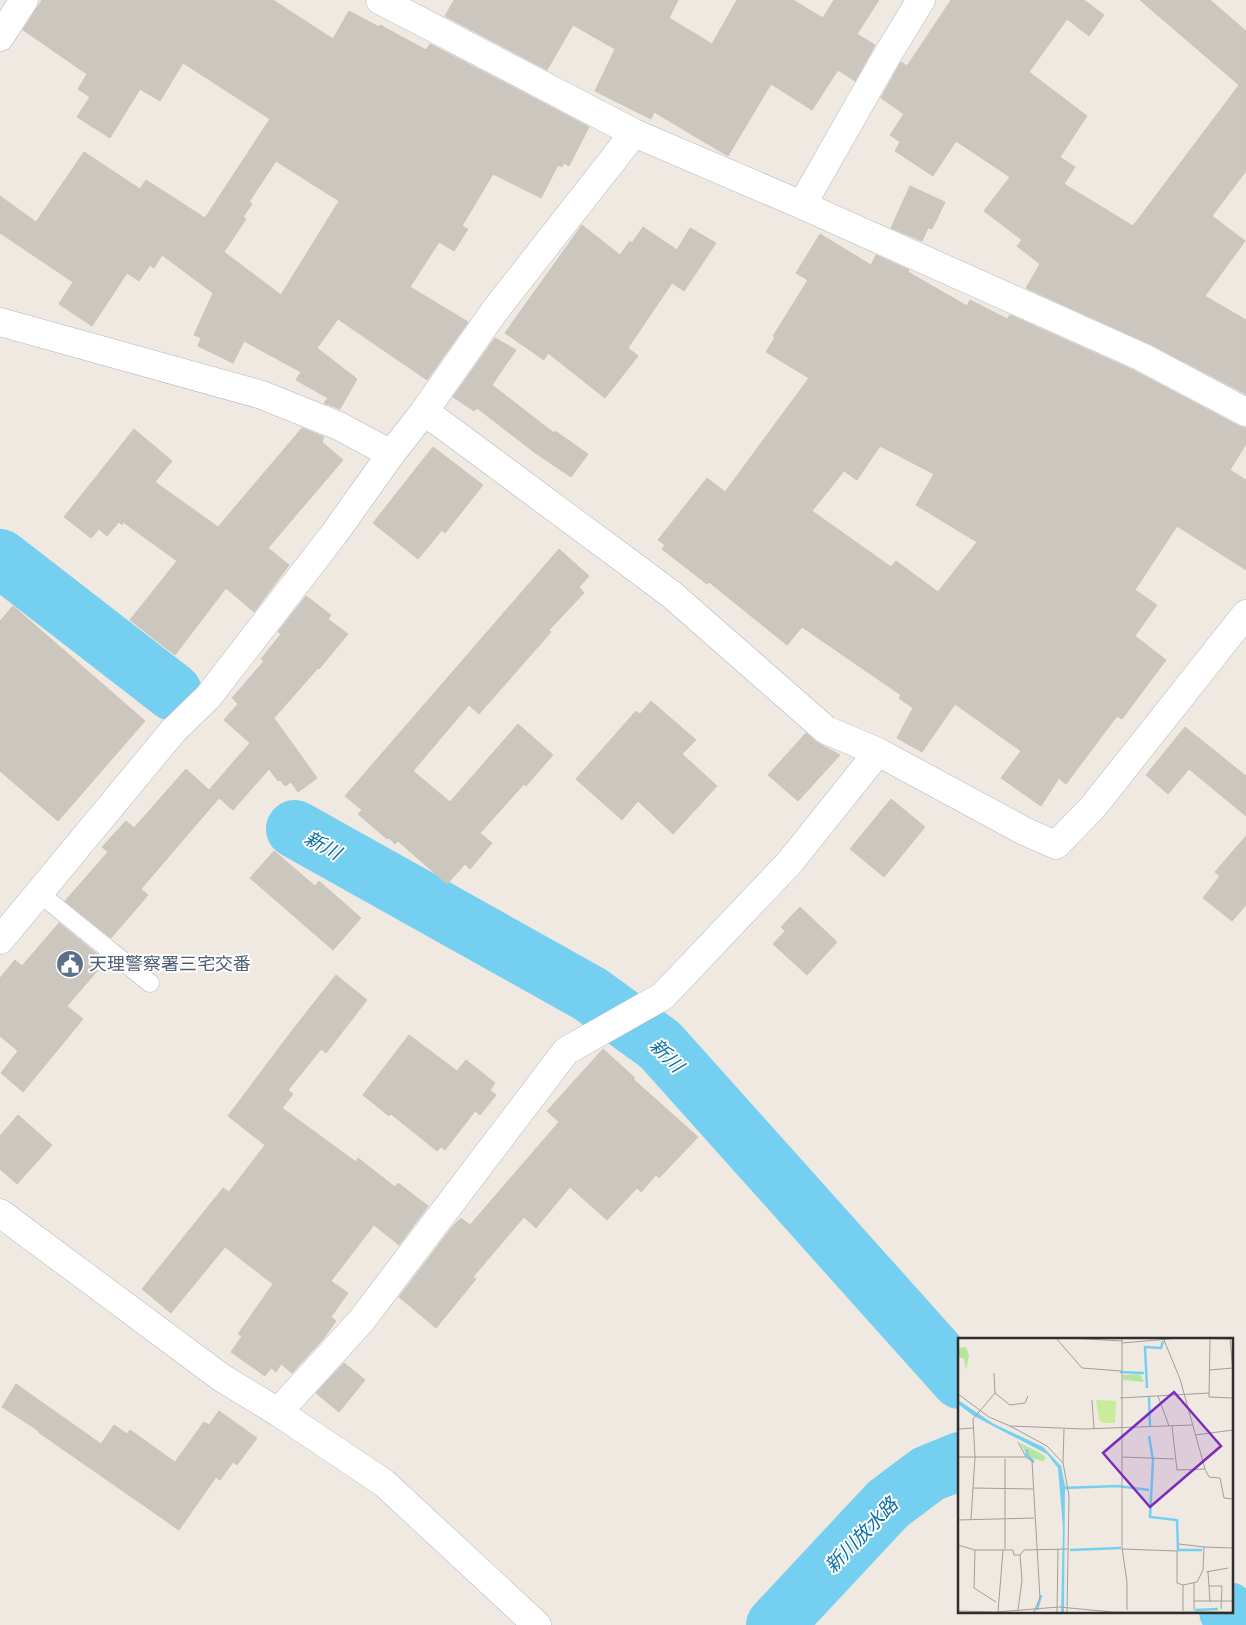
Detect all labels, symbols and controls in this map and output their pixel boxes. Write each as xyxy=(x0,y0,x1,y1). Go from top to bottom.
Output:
water label: 新川 xyxy=(300,827,346,867)
public building icon: 天理警察署三宅交番 xyxy=(55,949,85,979)
place label: 天理警察署三宅交番 xyxy=(89,954,251,977)
water label: 新川 xyxy=(644,1034,689,1080)
inset map xyxy=(958,1338,1234,1612)
water label: 新川放水路 xyxy=(821,1492,905,1579)

